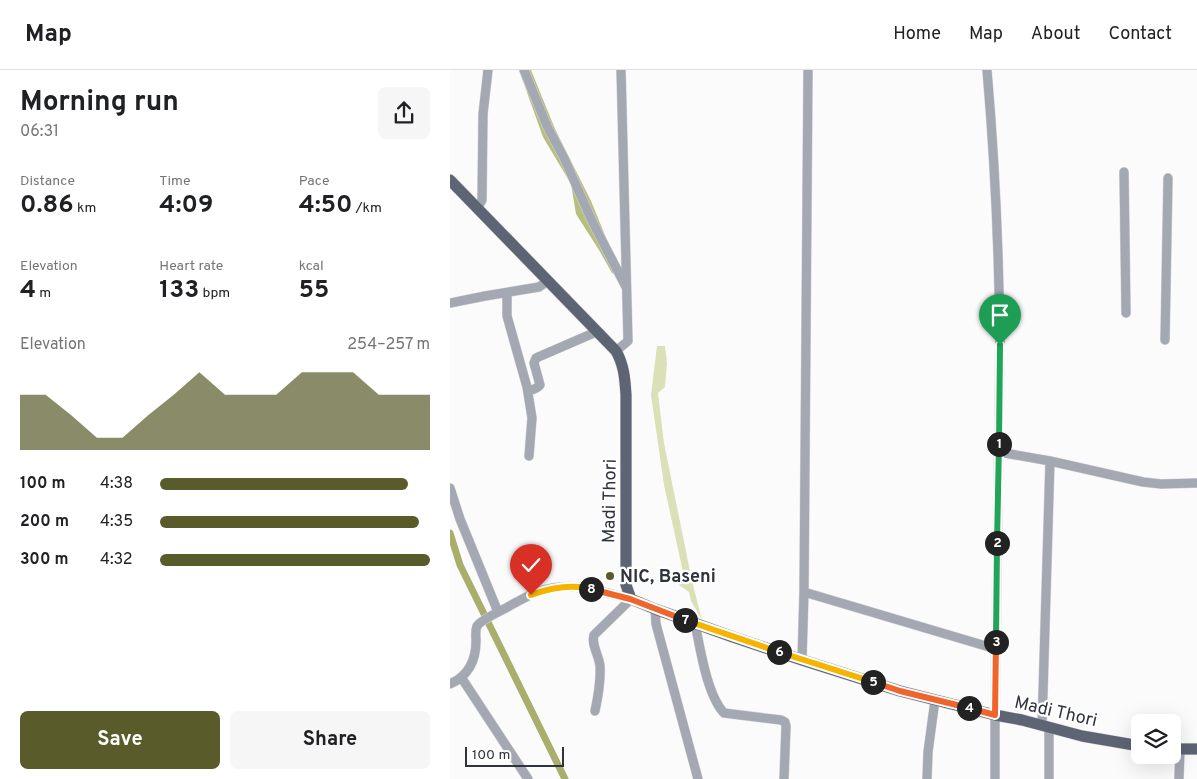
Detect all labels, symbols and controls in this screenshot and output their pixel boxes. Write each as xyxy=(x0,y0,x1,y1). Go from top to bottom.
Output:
text: Map xyxy=(25,20,72,50)
text: Home xyxy=(893,23,941,46)
text: Map xyxy=(969,23,1003,46)
text: About xyxy=(1031,23,1080,46)
text: Contact xyxy=(1108,23,1172,46)
text: Morning run xyxy=(20,85,179,121)
button: share xyxy=(378,87,430,139)
text: 06:31 xyxy=(20,122,59,142)
text: Distance xyxy=(20,173,75,190)
text: Time xyxy=(159,173,191,190)
text: Pace xyxy=(299,173,329,190)
text: 0.86 xyxy=(20,190,74,222)
text: 4:09 xyxy=(159,190,213,222)
text: 4:50 xyxy=(299,190,352,222)
text: km xyxy=(74,200,96,217)
text: /km xyxy=(352,200,382,217)
text: Elevation xyxy=(20,258,78,275)
text: Heart rate xyxy=(159,258,223,275)
text: kcal xyxy=(299,258,324,275)
text: 4 xyxy=(20,275,36,307)
text: 133 xyxy=(159,275,199,307)
text: 55 xyxy=(299,275,329,307)
text: m xyxy=(36,285,51,302)
text: bpm xyxy=(199,285,230,302)
pin xyxy=(979,294,1021,345)
icon: arrive xyxy=(986,301,1014,329)
text: Elevation xyxy=(20,335,86,355)
text: 254–257 m xyxy=(347,335,430,355)
pin: 1 xyxy=(986,432,1012,456)
text: 1 xyxy=(997,436,1002,453)
street label: Madi Thori xyxy=(598,459,623,543)
text: 100 m xyxy=(20,474,66,494)
text: 4:38 xyxy=(100,474,133,494)
text: 200 m xyxy=(20,512,69,532)
text: 4:35 xyxy=(100,512,133,532)
pin: 2 xyxy=(984,530,1010,556)
text: 2 xyxy=(993,535,1002,552)
pin xyxy=(510,544,552,595)
text: 300 m xyxy=(20,550,68,570)
text: 4:32 xyxy=(100,550,133,570)
icon: check xyxy=(517,551,545,579)
place label: NIC, Baseni xyxy=(620,566,716,589)
marker: NIC, Baseni xyxy=(604,570,616,582)
pin: 8 xyxy=(578,576,604,602)
text: 8 xyxy=(587,581,596,598)
pin: 7 xyxy=(672,608,698,632)
text: 7 xyxy=(682,612,689,629)
pin: 3 xyxy=(984,630,1008,654)
text: 3 xyxy=(992,634,1001,651)
pin: 6 xyxy=(766,640,792,664)
text: 6 xyxy=(775,644,784,661)
pin: 5 xyxy=(860,670,886,694)
text: 5 xyxy=(869,674,878,691)
street label: Madi Thori xyxy=(1012,692,1099,733)
pin: 4 xyxy=(956,696,982,720)
text: 4 xyxy=(965,700,974,717)
button: Save xyxy=(20,711,220,769)
button: Share xyxy=(230,711,430,769)
map controls xyxy=(1131,714,1181,764)
button: layers xyxy=(1131,714,1181,764)
scale bar xyxy=(465,744,564,767)
text: 100 m xyxy=(472,747,510,764)

